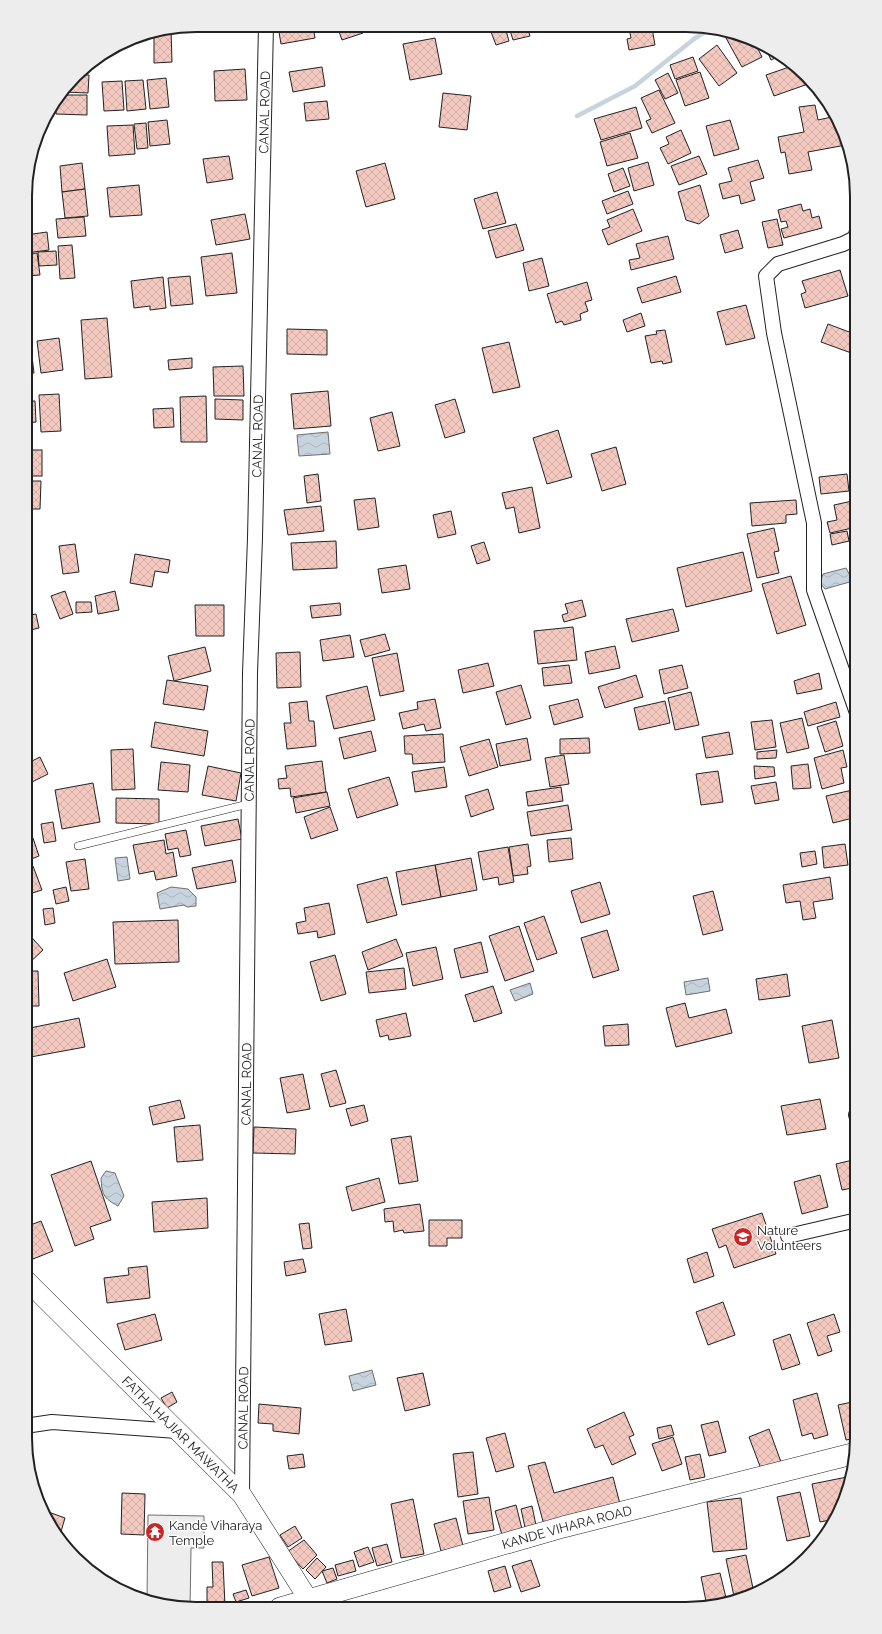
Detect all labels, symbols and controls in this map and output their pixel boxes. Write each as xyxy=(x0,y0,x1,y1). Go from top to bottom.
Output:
street label: CANAL ROAD xyxy=(256,71,273,154)
street label: CANAL ROAD xyxy=(249,395,266,478)
street label: CANAL ROAD xyxy=(242,718,258,802)
street label: CANAL ROAD xyxy=(239,1042,254,1126)
place label: Nature Volunteers xyxy=(757,1223,822,1253)
school or university icon: Nature Volunteers xyxy=(732,1226,754,1248)
street label: CANAL ROAD xyxy=(235,1366,251,1450)
street label: FATHA HAJIAR MAWATHA xyxy=(119,1373,242,1496)
street label: KANDE VIHARA ROAD xyxy=(500,1503,633,1552)
place label: Kande Viharaya Temple xyxy=(169,1518,262,1548)
temple icon: Kande Viharaya Temple xyxy=(144,1521,166,1543)

